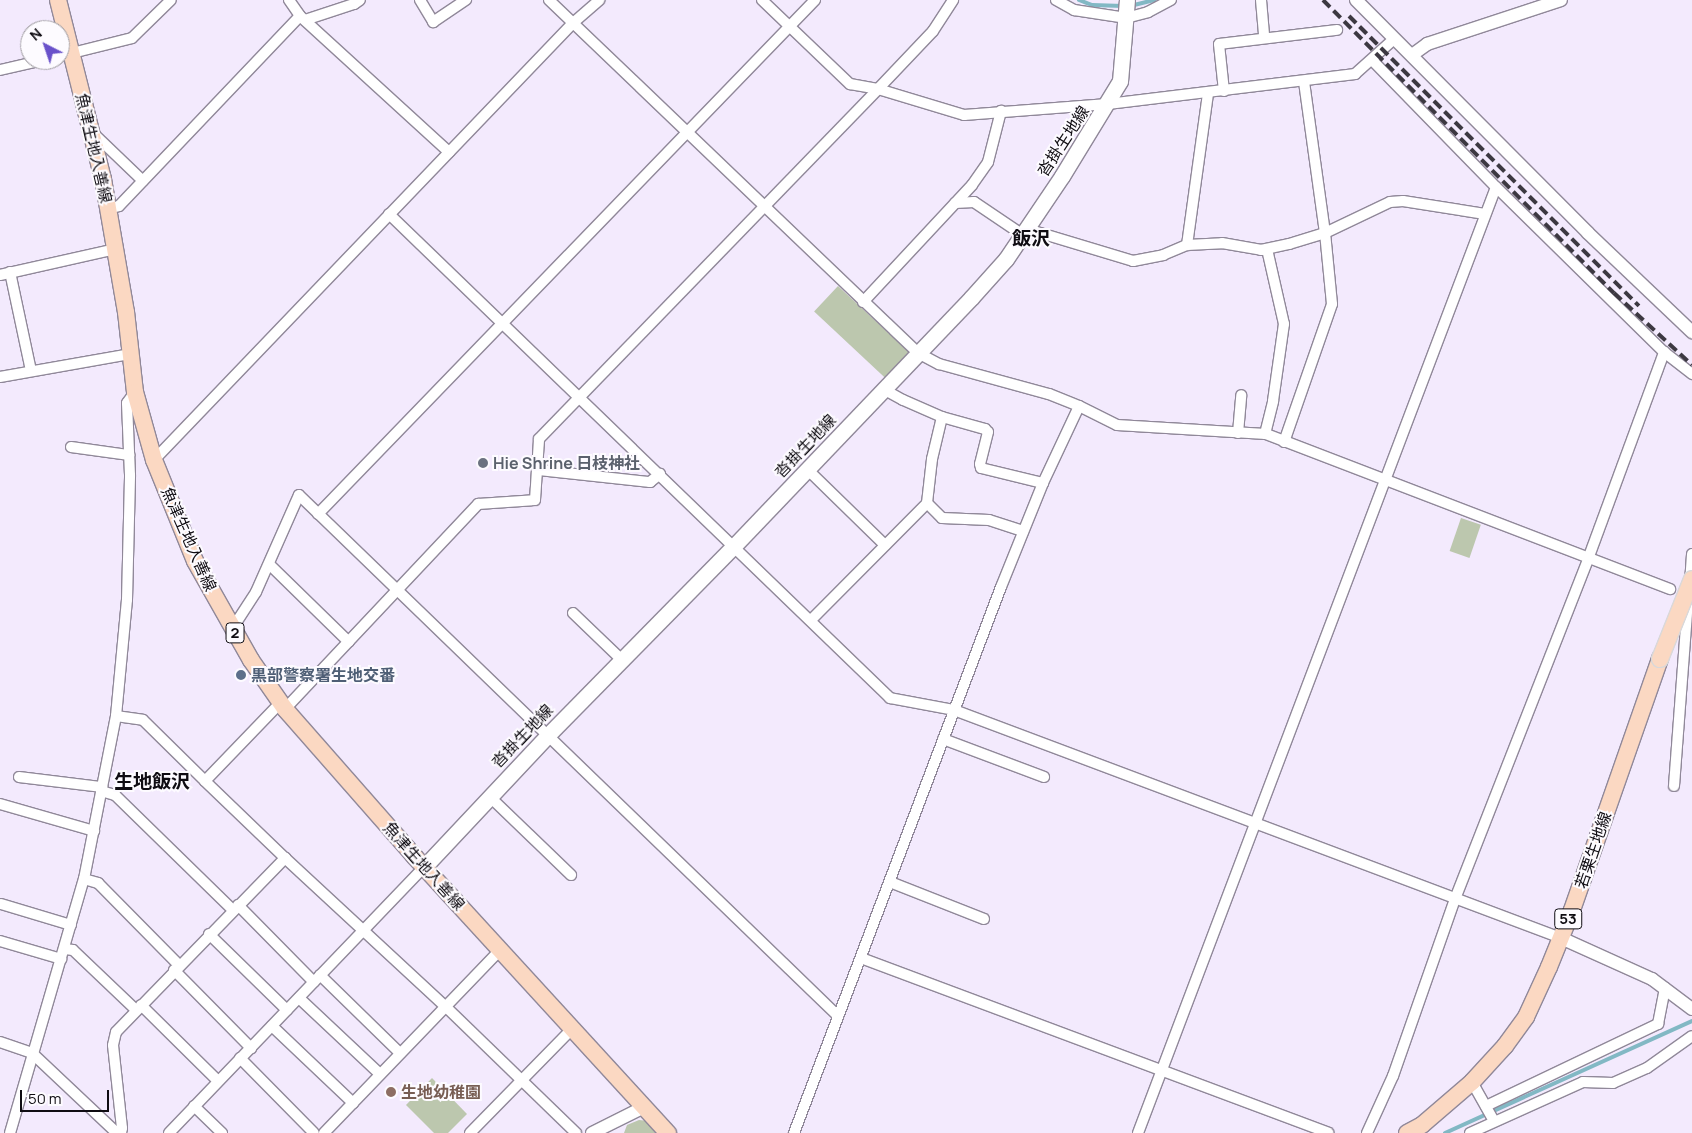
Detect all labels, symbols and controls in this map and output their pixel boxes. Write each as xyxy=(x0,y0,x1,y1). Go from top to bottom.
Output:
north arrow xyxy=(20,20,70,70)
text: N xyxy=(25,24,46,45)
street label: 魚津生地入善線 xyxy=(72,91,116,205)
street label: 沓掛生地線 xyxy=(1033,102,1093,180)
district label: 飯沢 xyxy=(1012,228,1050,250)
street label: 沓掛生地線 xyxy=(770,411,840,481)
place label: Hie Shrine 日枝神社 xyxy=(493,453,640,473)
marker: Hie Shrine 日枝神社 xyxy=(477,457,489,469)
street label: 魚津生地入善線 xyxy=(157,484,221,594)
road number: 2 xyxy=(225,620,245,646)
place label: 黒部警察署生地交番 xyxy=(251,665,395,685)
marker: 黒部警察署生地交番 xyxy=(235,669,247,681)
street label: 沓掛生地線 xyxy=(487,701,557,771)
district label: 生地飯沢 xyxy=(114,771,190,793)
street label: 若栗生地線 xyxy=(1571,809,1615,891)
street label: 魚津生地入善線 xyxy=(379,818,469,914)
road number: 53 xyxy=(1553,906,1583,932)
scale bar xyxy=(22,1080,111,1112)
place label: 生地幼稚園 xyxy=(401,1082,481,1102)
marker: 生地幼稚園 xyxy=(385,1086,397,1098)
text: 50 m xyxy=(28,1088,62,1109)

